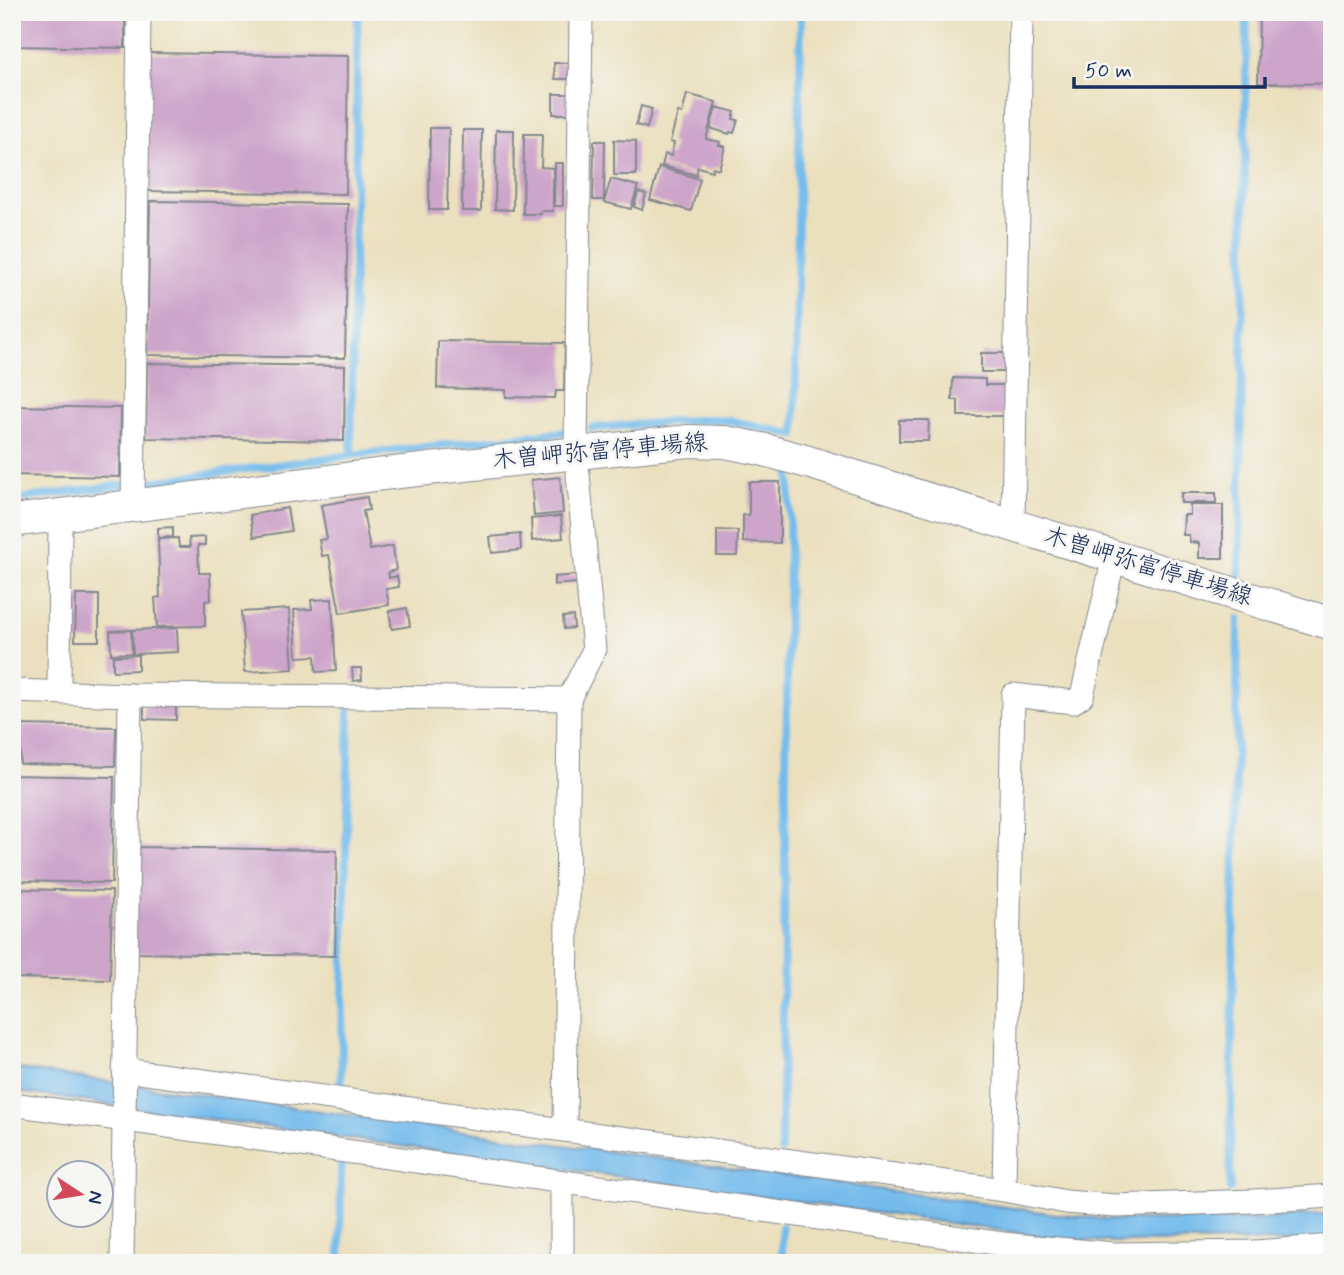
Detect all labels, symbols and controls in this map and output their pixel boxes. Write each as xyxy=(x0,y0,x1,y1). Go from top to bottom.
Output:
scale bar xyxy=(1074,46,1265,90)
text: 50 m xyxy=(1085,57,1132,85)
street label: 木曽岬弥富停車場線 xyxy=(491,427,709,477)
street label: 木曽岬弥富停車場線 xyxy=(1040,521,1256,613)
north arrow xyxy=(46,1160,116,1230)
text: N xyxy=(82,1188,109,1206)

